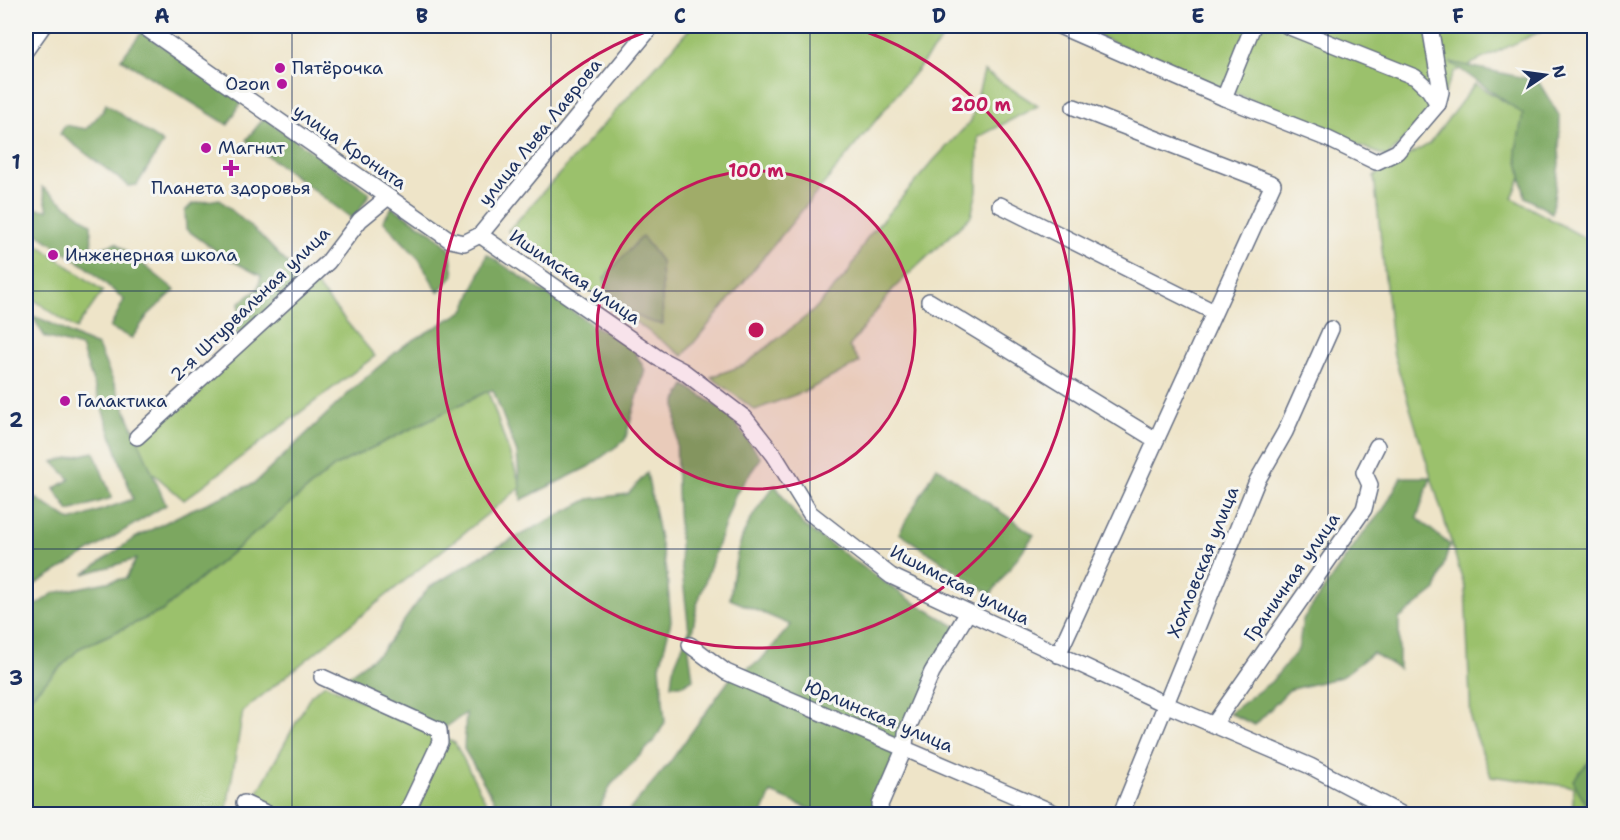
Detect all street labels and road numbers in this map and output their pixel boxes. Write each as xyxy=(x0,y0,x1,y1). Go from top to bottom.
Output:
street label: улица Льва Лаврова xyxy=(473,53,607,211)
street label: улица Кронита xyxy=(288,99,412,195)
street label: 2-я Штурвальная улица xyxy=(165,221,335,387)
street label: Ишимская улица xyxy=(505,224,645,330)
street label: Хохловская улица xyxy=(1162,483,1244,641)
street label: Граничная улица xyxy=(1239,508,1345,646)
street label: Ишимская улица xyxy=(886,539,1034,631)
street label: Юрлинская улица xyxy=(801,674,957,758)

